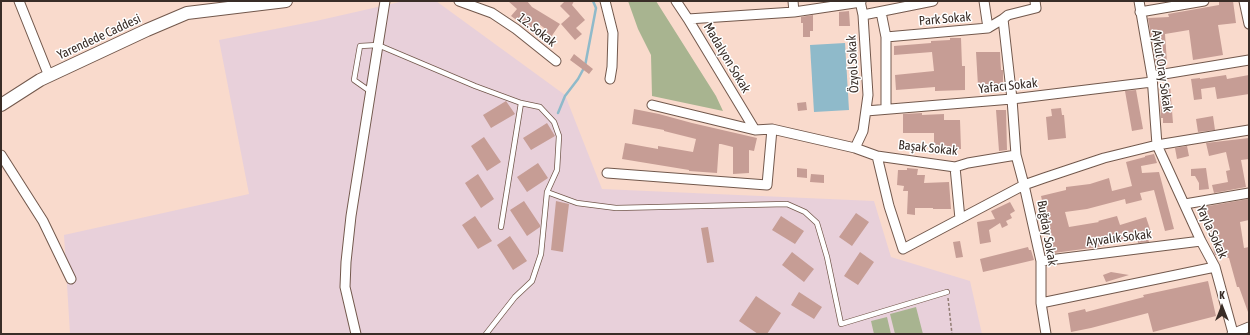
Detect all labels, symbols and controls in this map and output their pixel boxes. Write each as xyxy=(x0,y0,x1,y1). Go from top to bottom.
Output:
street label: Park Sokak xyxy=(918,9,972,29)
street label: 12. Sokak xyxy=(514,10,560,50)
street label: Yarendede Caddesi xyxy=(55,11,143,63)
street label: Madalyon Sokak xyxy=(700,20,754,96)
street label: Aykut Oray Sokak xyxy=(1149,29,1175,113)
street label: Özyol Sokak xyxy=(844,35,862,93)
street label: Yafacı Sokak xyxy=(978,75,1038,97)
street label: Başak Sokak xyxy=(898,137,958,159)
street label: Buğday Sokak xyxy=(1034,199,1060,267)
street label: Yayla Sokak xyxy=(1193,203,1231,261)
street label: Ayvalık Sokak xyxy=(1085,226,1153,250)
north arrow xyxy=(1202,287,1242,327)
text: K xyxy=(1219,289,1225,301)

